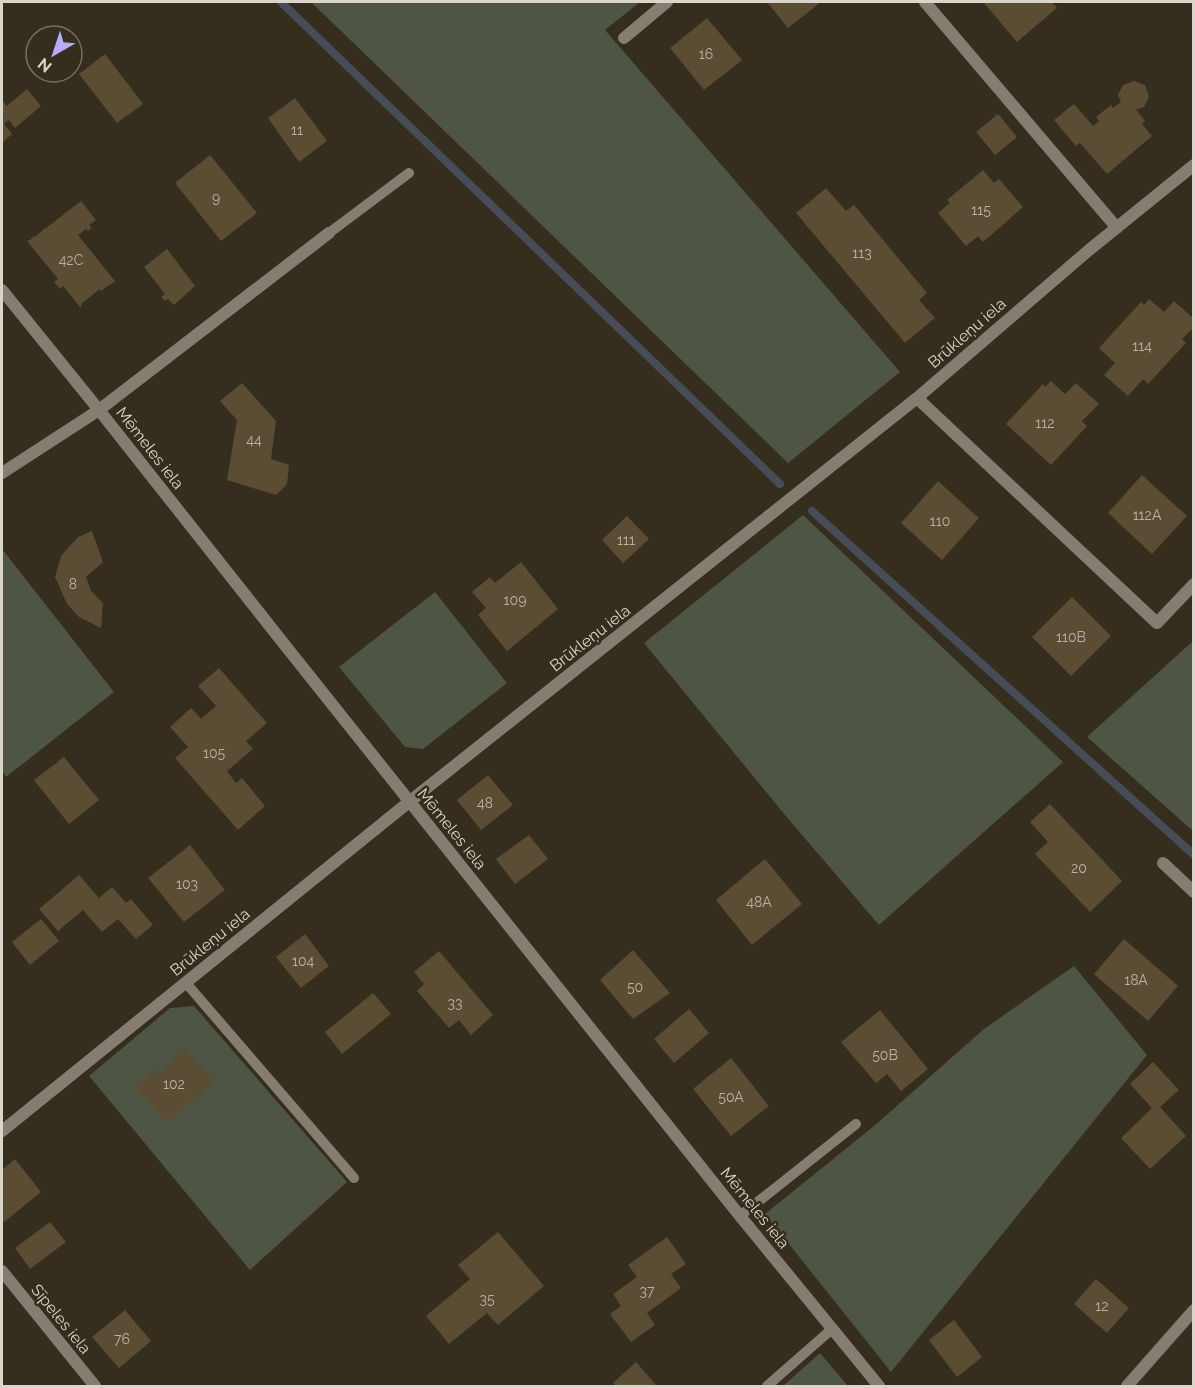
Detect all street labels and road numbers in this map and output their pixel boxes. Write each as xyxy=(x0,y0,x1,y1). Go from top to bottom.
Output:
street label: Brūkleņu iela xyxy=(924,294,1010,372)
street label: Mēmeles iela xyxy=(112,403,188,493)
street label: Brūkleņu iela xyxy=(546,601,634,675)
street label: Mēmeles iela xyxy=(414,785,490,873)
street label: Brūkleņu iela xyxy=(166,904,254,980)
street label: Mēmeles iela xyxy=(717,1164,793,1252)
street label: Sīpeles iela xyxy=(27,1280,95,1358)

